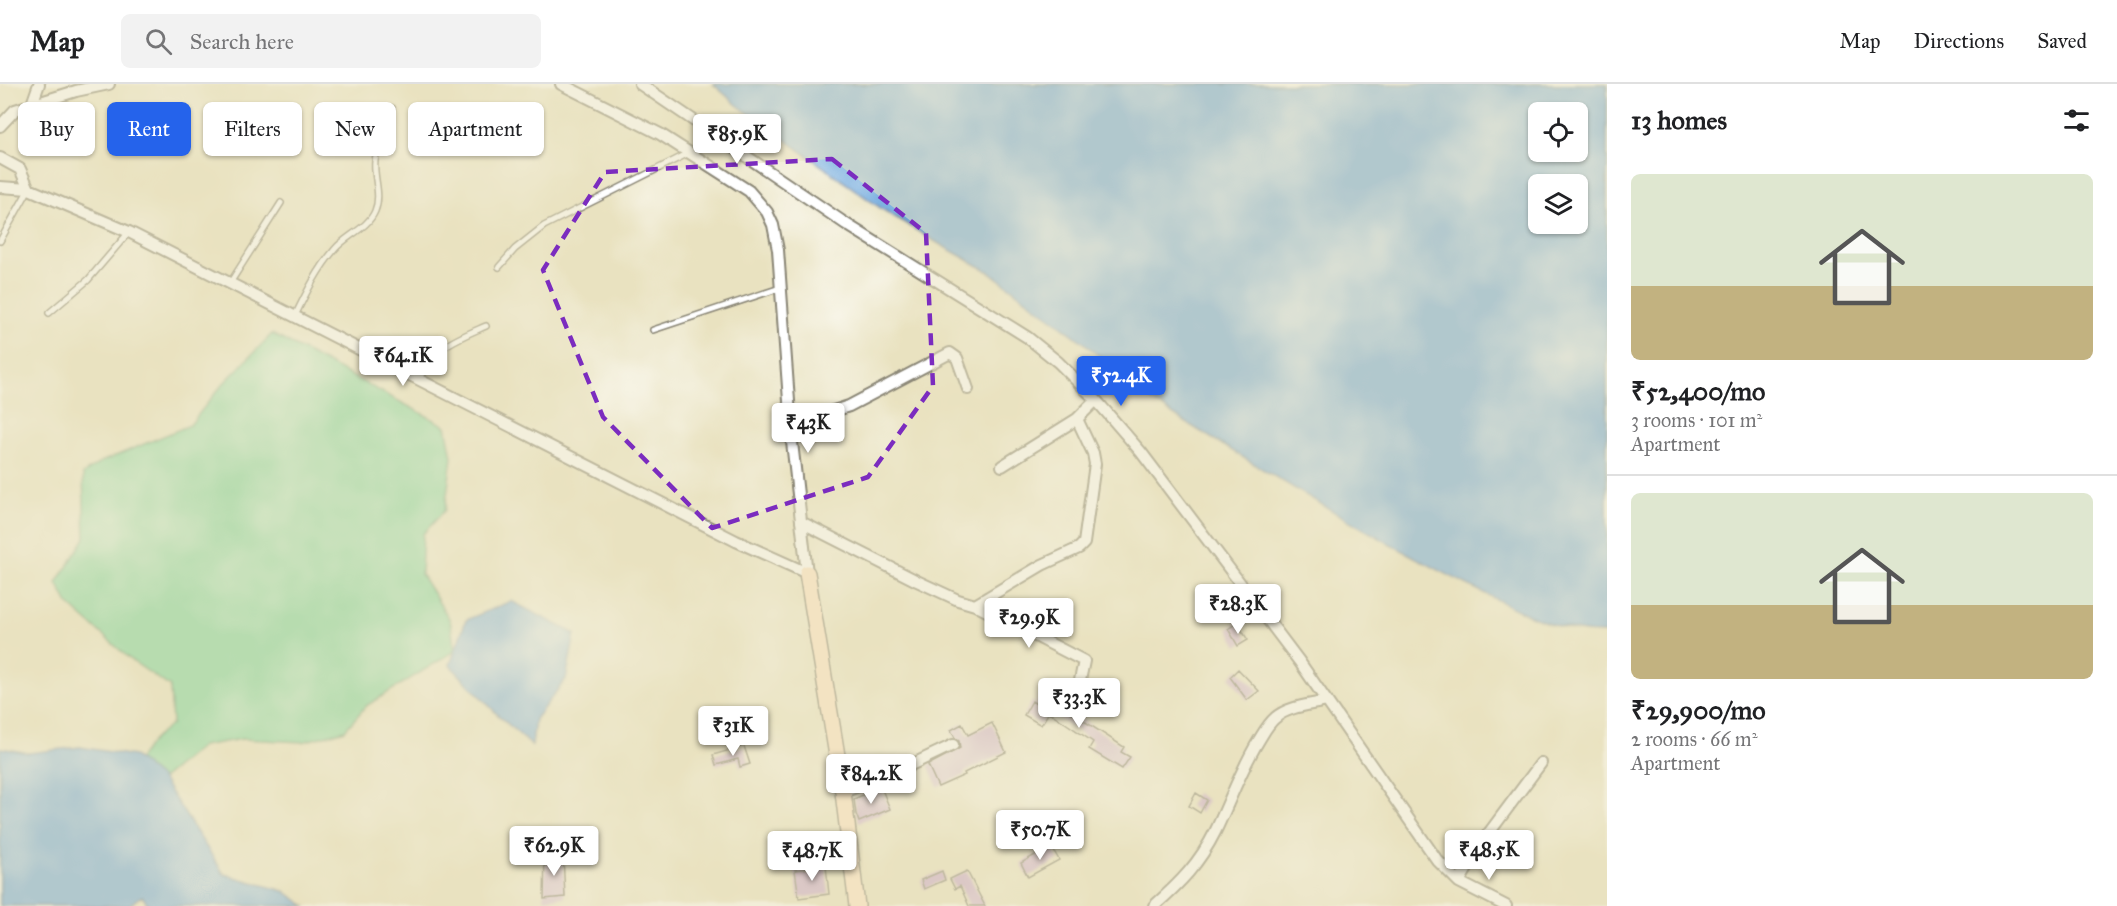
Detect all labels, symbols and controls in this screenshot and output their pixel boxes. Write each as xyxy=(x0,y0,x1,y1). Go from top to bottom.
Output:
search box xyxy=(121,14,541,68)
text: Map xyxy=(30,24,85,59)
icon: search xyxy=(142,25,175,58)
text: Search here xyxy=(190,28,294,55)
text: Map xyxy=(1840,28,1881,54)
text: Directions xyxy=(1914,28,2004,54)
text: Saved xyxy=(2037,28,2087,54)
chip: Buy xyxy=(18,102,95,156)
chip: Rent xyxy=(107,102,191,156)
chip: Filters xyxy=(203,102,302,156)
chip: New xyxy=(314,102,396,156)
chip: Apartment xyxy=(408,102,544,156)
map controls xyxy=(1528,102,1588,234)
button: locate xyxy=(1528,102,1588,162)
text: 13 homes xyxy=(1631,104,1727,136)
icon: filters xyxy=(2060,104,2093,137)
pin: ₹85.9K xyxy=(688,114,786,165)
text: ₹85.9K xyxy=(707,121,767,145)
button: layers xyxy=(1528,174,1588,234)
icon: home xyxy=(1808,213,1916,321)
pin: ₹64.1K xyxy=(354,336,452,387)
text: ₹64.1K xyxy=(373,343,433,367)
pin: ₹52.4K xyxy=(1072,356,1170,407)
text: ₹52.4K xyxy=(1091,363,1151,387)
text: ₹52,400/mo xyxy=(1631,375,1765,407)
pin: ₹43K xyxy=(772,403,844,454)
text: 3 rooms · 101 m² xyxy=(1631,408,1762,432)
text: ₹43K xyxy=(786,410,830,434)
text: Apartment xyxy=(1631,432,1720,456)
icon: home xyxy=(1808,532,1916,640)
pin: ₹28.3K xyxy=(1189,584,1287,635)
text: ₹28.3K xyxy=(1209,591,1267,615)
pin: ₹29.9K xyxy=(980,598,1078,649)
text: ₹29.9K xyxy=(998,605,1060,629)
pin: ₹33.3K xyxy=(1030,678,1128,729)
text: ₹33.3K xyxy=(1052,685,1106,709)
text: ₹29,900/mo xyxy=(1631,694,1766,726)
pin: ₹31K xyxy=(697,706,769,757)
text: ₹31K xyxy=(712,713,754,737)
text: 2 rooms · 66 m² xyxy=(1631,727,1757,751)
text: Apartment xyxy=(1631,751,1720,775)
pin: ₹84.2K xyxy=(822,754,920,805)
text: ₹84.2K xyxy=(840,761,902,785)
pin: ₹50.7K xyxy=(991,810,1089,861)
text: ₹50.7K xyxy=(1010,817,1070,841)
pin: ₹62.9K xyxy=(505,826,603,877)
pin: ₹48.5K xyxy=(1440,830,1538,881)
pin: ₹48.7K xyxy=(763,831,861,882)
text: ₹62.9K xyxy=(523,833,585,857)
text: ₹48.5K xyxy=(1459,837,1519,861)
text: ₹48.7K xyxy=(781,838,843,862)

